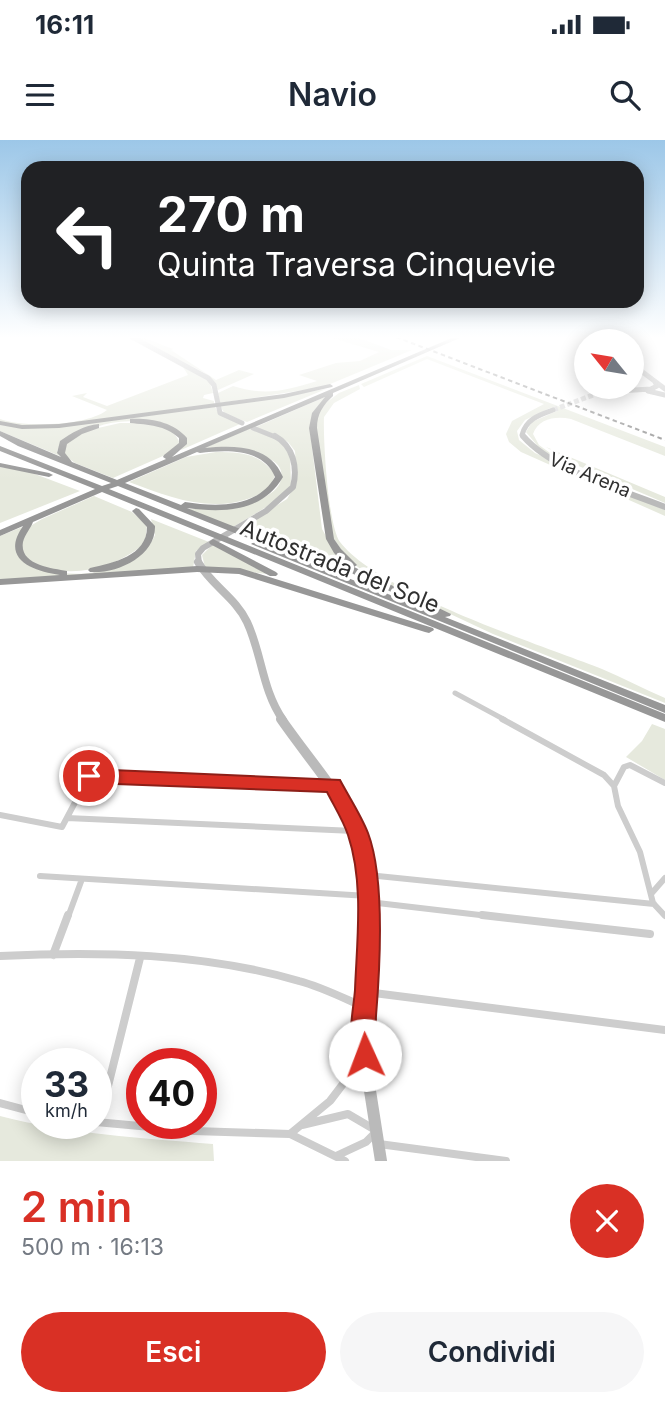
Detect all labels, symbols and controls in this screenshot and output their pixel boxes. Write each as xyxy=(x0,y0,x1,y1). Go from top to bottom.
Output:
text: 16:11 xyxy=(35,9,94,40)
text: Navio xyxy=(288,75,377,114)
icon: menu xyxy=(21,76,59,114)
icon: search xyxy=(606,76,644,114)
text: 270 m xyxy=(157,185,305,244)
icon: left xyxy=(42,189,133,280)
text: Quinta Traversa Cinquevie xyxy=(157,245,556,284)
north arrow xyxy=(574,329,644,399)
map controls xyxy=(574,329,644,399)
street label: Via Arena xyxy=(546,447,634,503)
street label: Autostrada del Sole xyxy=(236,513,444,619)
pin xyxy=(59,746,119,806)
icon: arrive xyxy=(70,757,108,795)
position arrow xyxy=(328,1018,402,1092)
speed limit sign: 40 xyxy=(126,1048,217,1139)
text: 33 xyxy=(44,1063,89,1105)
text: km/h xyxy=(45,1100,88,1121)
text: 2 min xyxy=(21,1181,132,1232)
button: close xyxy=(570,1184,644,1258)
text: 500 m · 16:13 xyxy=(21,1233,164,1261)
button: Esci xyxy=(21,1312,326,1392)
button: Condividi xyxy=(340,1312,644,1392)

